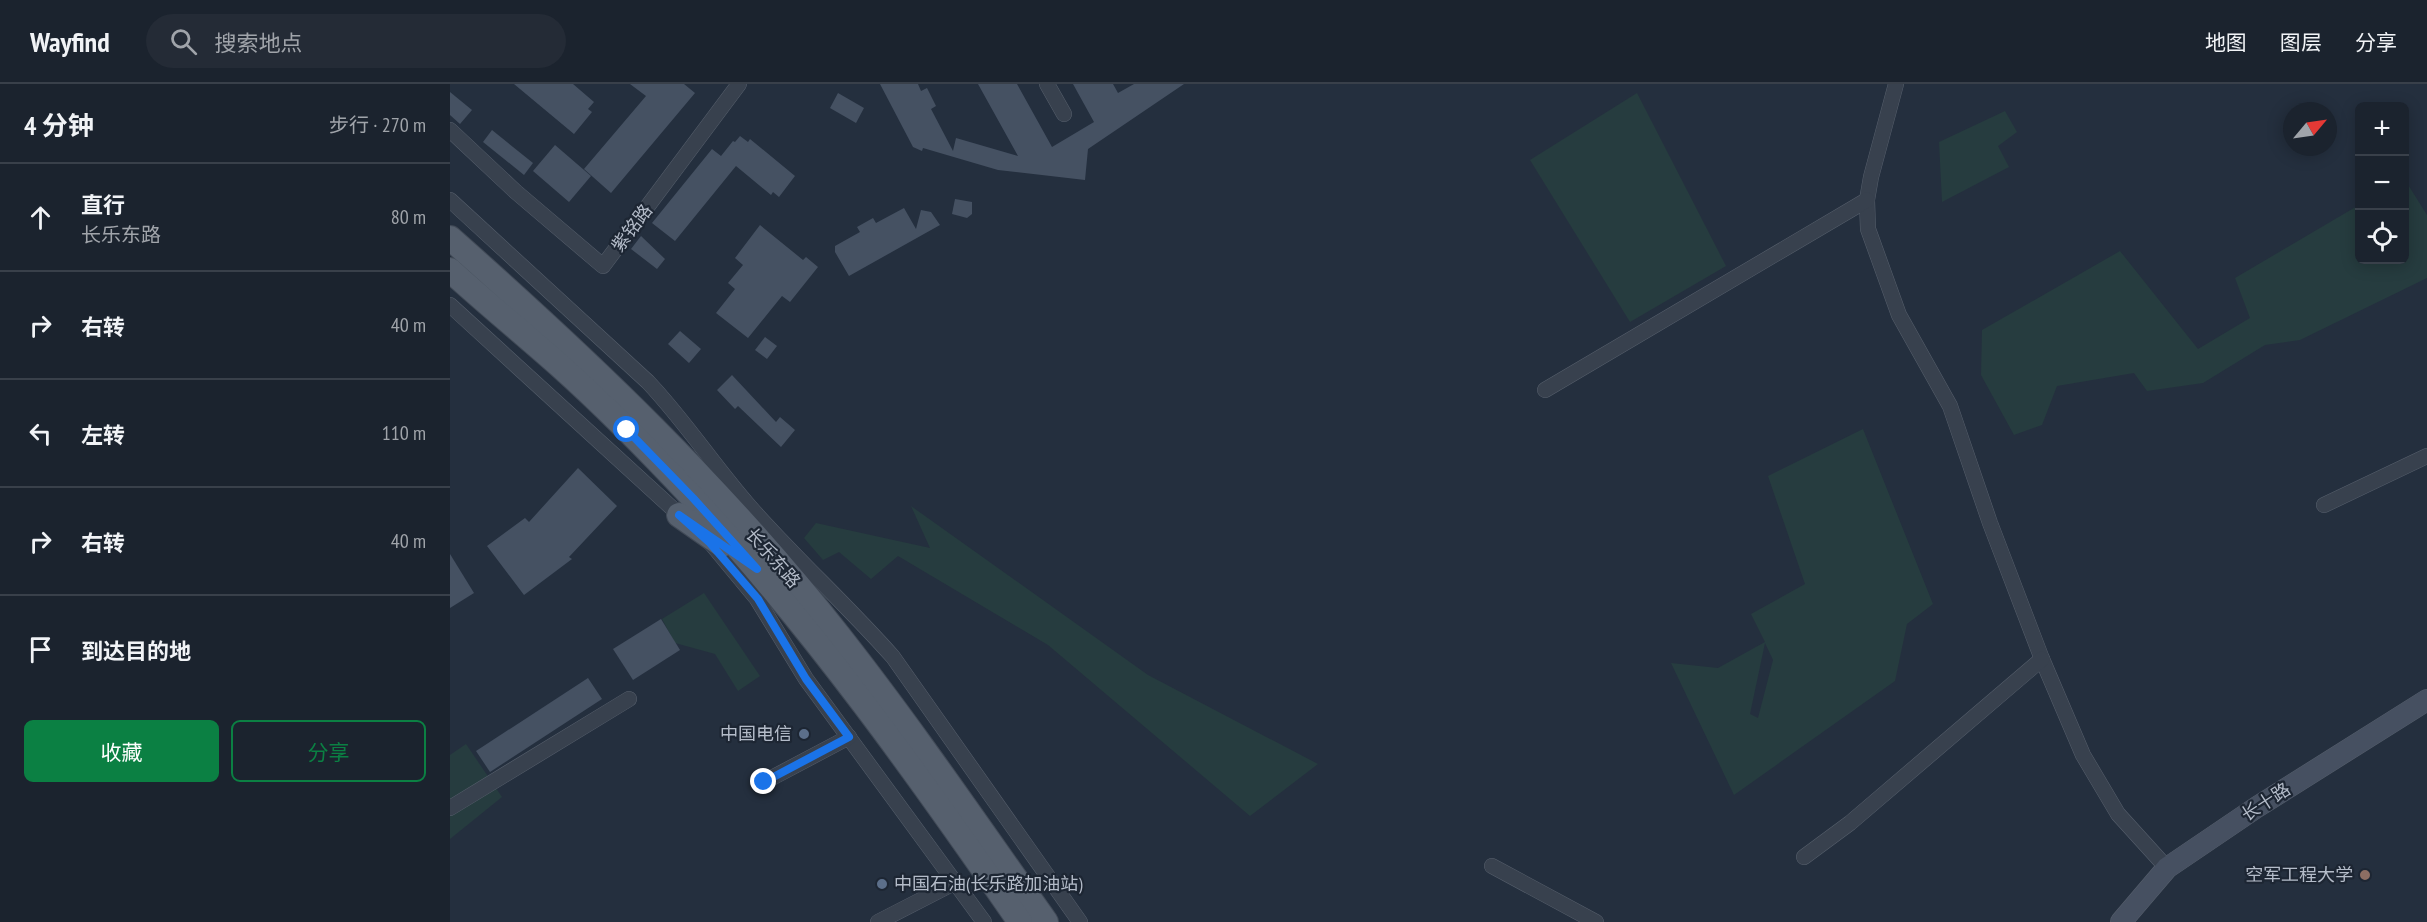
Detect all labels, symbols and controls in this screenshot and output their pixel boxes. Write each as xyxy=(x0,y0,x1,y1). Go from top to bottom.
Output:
search box xyxy=(146,14,566,68)
text: Wayfind xyxy=(30,23,110,60)
icon: search xyxy=(167,25,200,58)
text: 搜索地点 xyxy=(215,29,303,57)
text: 地图 xyxy=(2205,29,2247,56)
text: 图层 xyxy=(2280,29,2322,56)
text: 分享 xyxy=(2355,29,2397,56)
north arrow xyxy=(2283,102,2337,156)
map controls xyxy=(2355,102,2409,264)
button: + xyxy=(2355,102,2409,156)
text: 4 分钟 xyxy=(24,109,94,142)
text: 步行 · 270 m xyxy=(329,112,426,138)
button: − xyxy=(2355,156,2409,210)
text: 直行 xyxy=(81,191,125,219)
street label: 紫铭路 xyxy=(606,199,657,256)
icon: ahead xyxy=(24,201,57,234)
text: 80 m xyxy=(391,204,426,230)
button: locate xyxy=(2355,210,2409,264)
text: 长乐东路 xyxy=(81,222,161,248)
icon: right xyxy=(24,309,57,342)
text: 40 m xyxy=(391,312,426,338)
text: 右转 xyxy=(81,313,125,341)
route start xyxy=(613,416,639,442)
icon: left xyxy=(24,417,57,450)
text: 110 m xyxy=(382,420,426,446)
text: 左转 xyxy=(81,421,125,449)
street label: 长乐东路 xyxy=(741,523,806,592)
icon: right xyxy=(24,525,57,558)
text: 40 m xyxy=(391,528,426,554)
text: 右转 xyxy=(81,529,125,557)
icon: arrive xyxy=(24,633,57,666)
text: 到达目的地 xyxy=(81,637,191,665)
button: 收藏 xyxy=(24,720,219,782)
button: 分享 xyxy=(231,720,426,782)
place label: 中国电信 xyxy=(720,722,792,745)
marker: 中国电信 xyxy=(797,727,811,741)
route end xyxy=(750,768,776,794)
street label: 长十路 xyxy=(2237,777,2295,826)
place label: 空军工程大学 xyxy=(2245,863,2353,886)
marker: 空军工程大学 xyxy=(2358,868,2372,882)
place label: 中国石油(长乐路加油站) xyxy=(894,872,1083,895)
marker: 中国石油(长乐路加油站) xyxy=(875,877,889,891)

